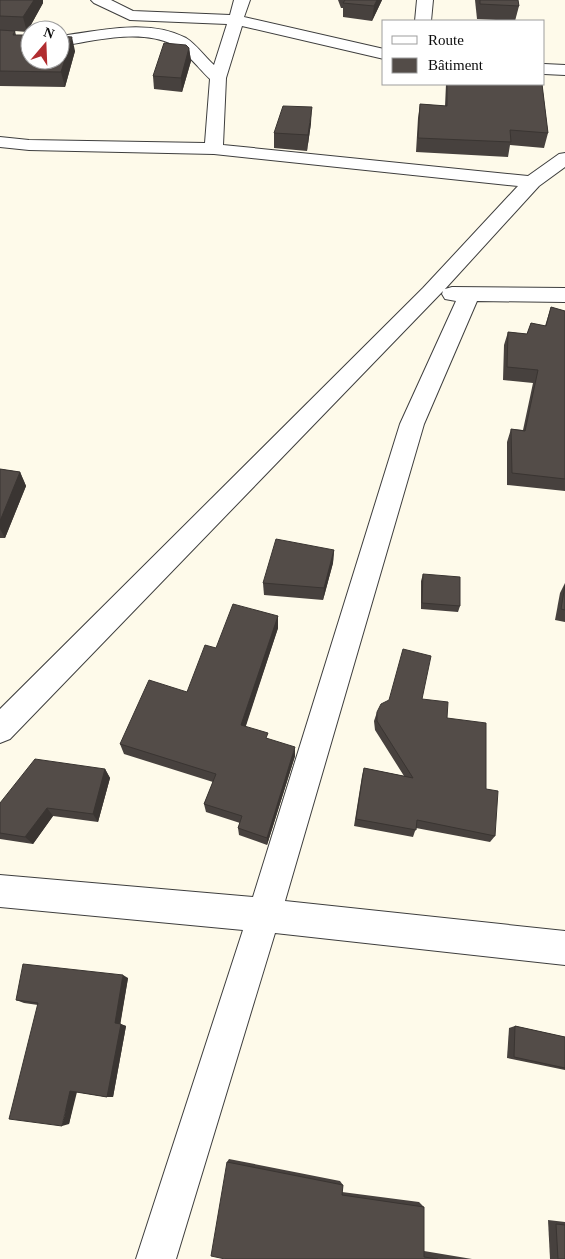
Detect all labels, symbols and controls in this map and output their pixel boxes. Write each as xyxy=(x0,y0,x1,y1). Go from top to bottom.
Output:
north arrow xyxy=(20,20,70,70)
legend xyxy=(382,20,545,85)
text: N xyxy=(42,24,56,42)
text: Route xyxy=(428,32,464,48)
text: Bâtiment xyxy=(428,57,484,73)

